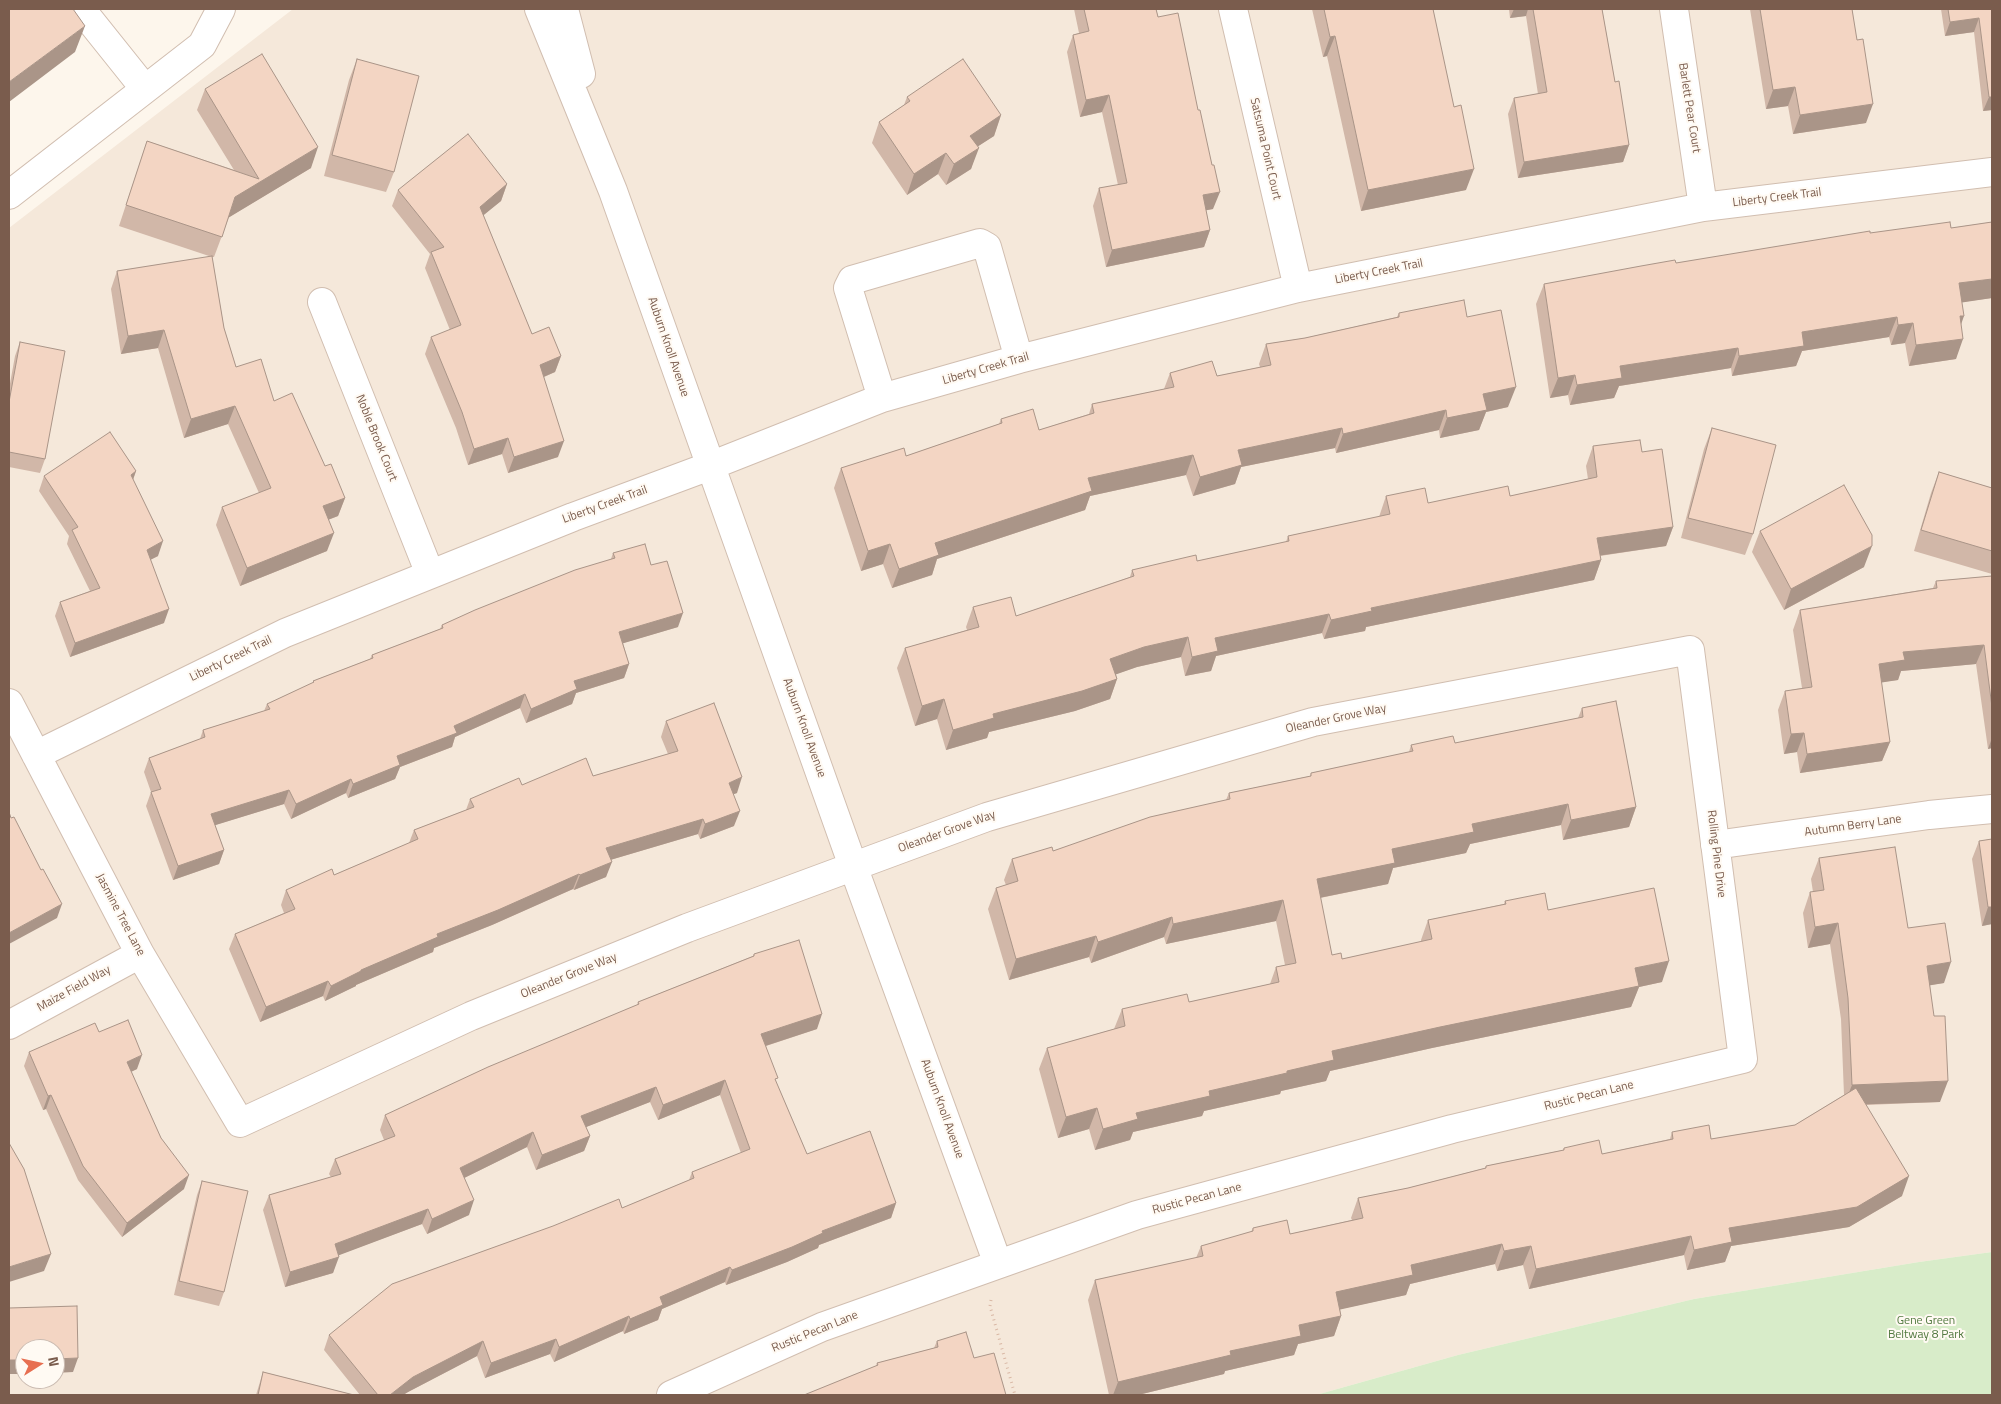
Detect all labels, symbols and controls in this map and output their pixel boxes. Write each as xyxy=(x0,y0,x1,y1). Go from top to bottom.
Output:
street label: Barlett Pear Court xyxy=(1675,62,1703,154)
street label: Satsuma Point Court xyxy=(1246,97,1284,201)
street label: Liberty Creek Trail xyxy=(1732,185,1822,211)
street label: Liberty Creek Trail xyxy=(1334,256,1424,288)
street label: Auburn Knoll Avenue xyxy=(644,295,692,399)
street label: Liberty Creek Trail xyxy=(941,350,1031,388)
street label: Noble Brook Court xyxy=(352,393,400,483)
street label: Liberty Creek Trail xyxy=(561,483,649,527)
street label: Liberty Creek Trail xyxy=(188,633,274,685)
street label: Auburn Knoll Avenue xyxy=(779,676,829,780)
street label: Oleander Grove Way xyxy=(1284,701,1388,737)
street label: Oleander Grove Way xyxy=(896,808,998,856)
street label: Rolling Pine Drive xyxy=(1703,809,1729,899)
street label: Autumn Berry Lane xyxy=(1804,812,1902,840)
street label: Jasmine Tree Lane xyxy=(92,871,148,959)
street label: Oleander Grove Way xyxy=(519,950,619,1002)
street label: Maize Field Way xyxy=(35,963,113,1015)
street label: Auburn Knoll Avenue xyxy=(917,1057,967,1161)
street label: Rustic Pecan Lane xyxy=(1543,1078,1635,1114)
street label: Rustic Pecan Lane xyxy=(1151,1180,1243,1218)
street label: Rustic Pecan Lane xyxy=(770,1308,860,1356)
park label: Gene Green Beltway 8 Park xyxy=(1888,1314,1964,1342)
north arrow xyxy=(15,1339,65,1389)
text: N xyxy=(43,1355,65,1368)

